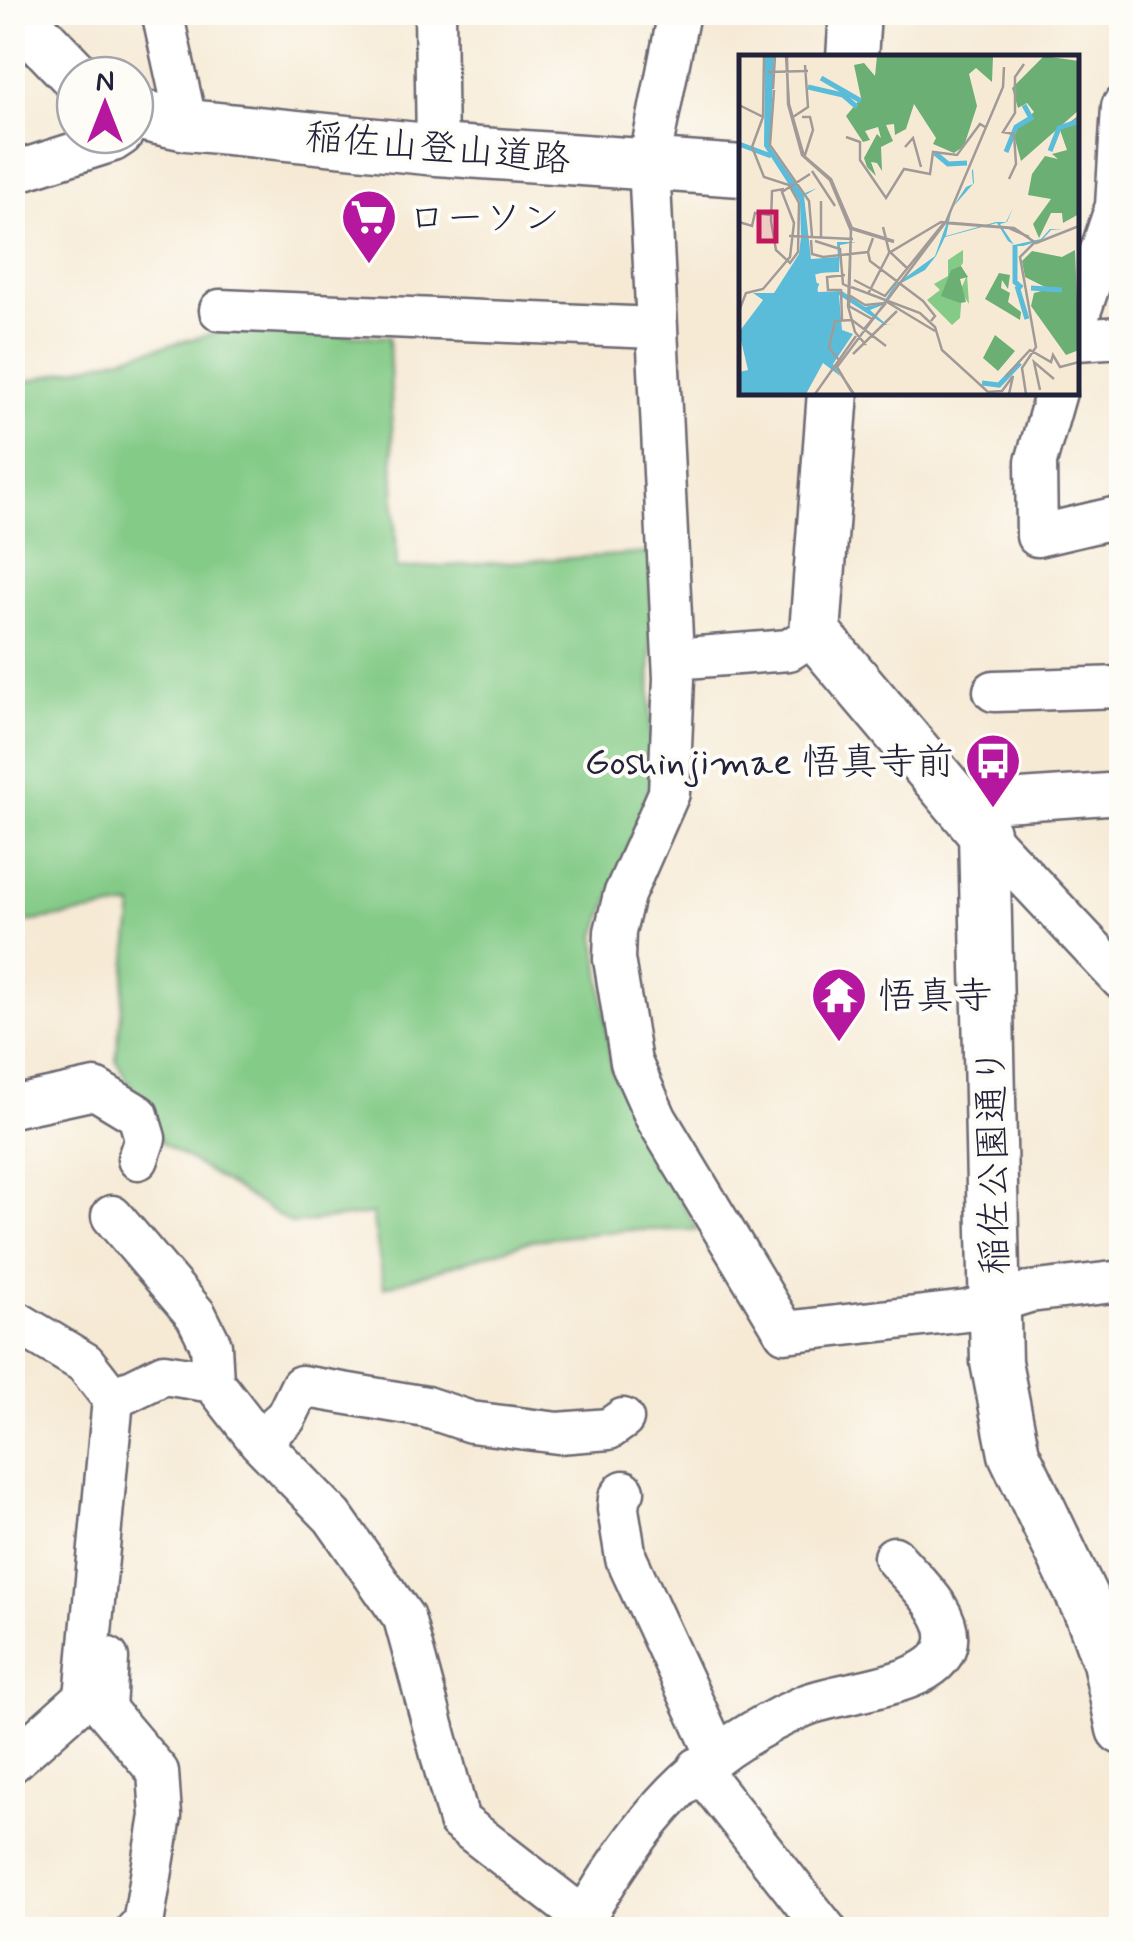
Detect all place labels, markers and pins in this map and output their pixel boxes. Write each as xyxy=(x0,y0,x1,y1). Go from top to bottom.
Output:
supermarket icon: ローソン xyxy=(339,187,399,266)
place label: ローソン xyxy=(408,195,560,244)
bus stop icon: Goshinjimae 悟真寺前 xyxy=(963,731,1023,810)
place label: Goshinjimae 悟真寺前 xyxy=(585,739,954,788)
temple icon: 悟真寺 xyxy=(809,965,869,1044)
place label: 悟真寺 xyxy=(878,973,992,1022)

